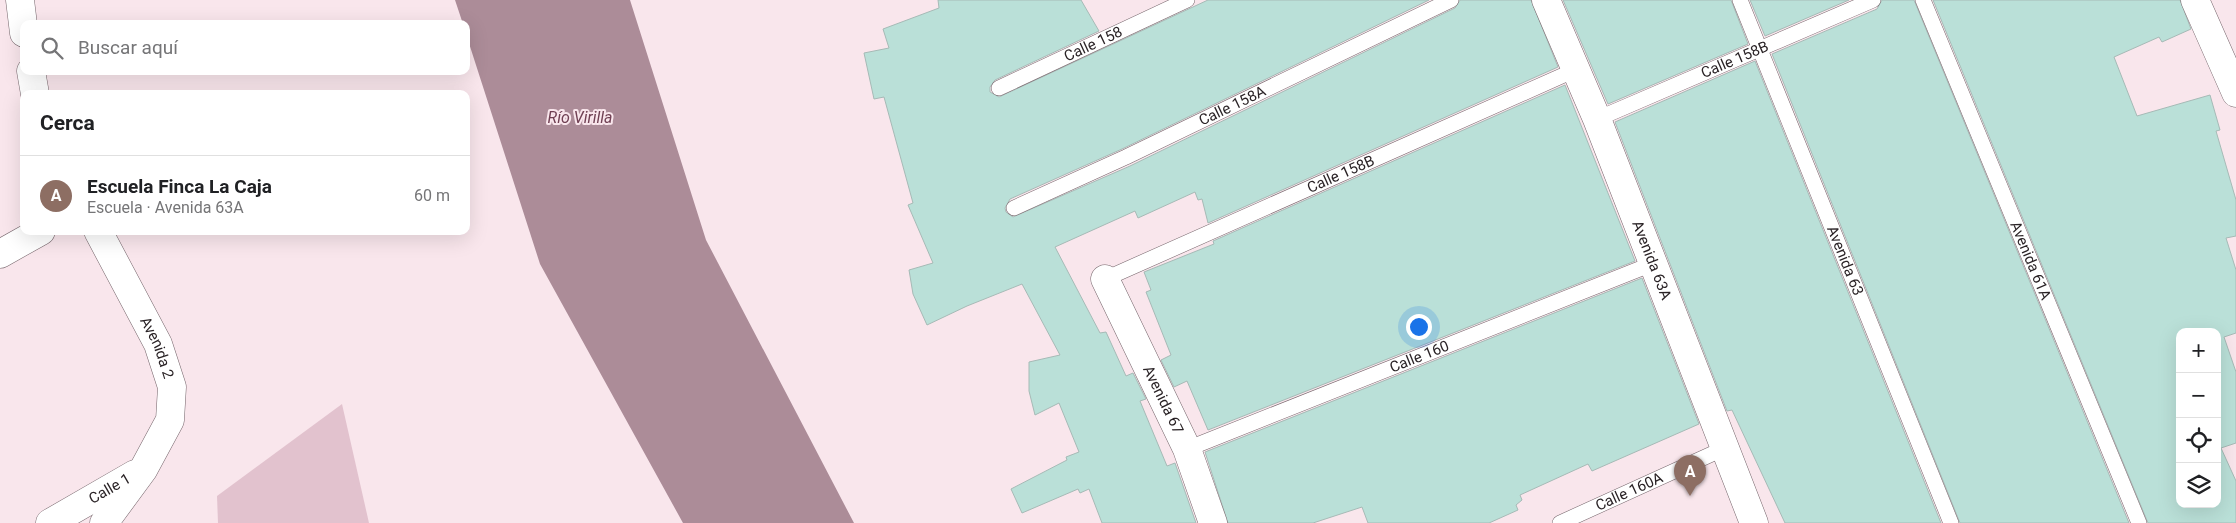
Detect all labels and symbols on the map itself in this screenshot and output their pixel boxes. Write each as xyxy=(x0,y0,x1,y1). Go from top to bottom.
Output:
street label: Calle 158 xyxy=(1061,23,1125,65)
street label: Calle 158B xyxy=(1698,37,1771,82)
street label: Calle 158A xyxy=(1196,82,1269,129)
water label: Río Virilla xyxy=(548,108,612,127)
street label: Calle 158B xyxy=(1304,151,1377,197)
street label: Avenida 63A xyxy=(1628,218,1675,303)
street label: Avenida 61A xyxy=(2006,219,2055,303)
street label: Avenida 63 xyxy=(1823,223,1867,298)
street label: Avenida 2 xyxy=(136,314,178,381)
your location xyxy=(1406,314,1432,340)
street label: Calle 160 xyxy=(1387,337,1452,376)
street label: Avenida 67 xyxy=(1139,363,1187,437)
pin: A xyxy=(1674,455,1706,496)
street label: Calle 160A xyxy=(1593,468,1666,515)
street label: Calle 1 xyxy=(86,469,134,508)

